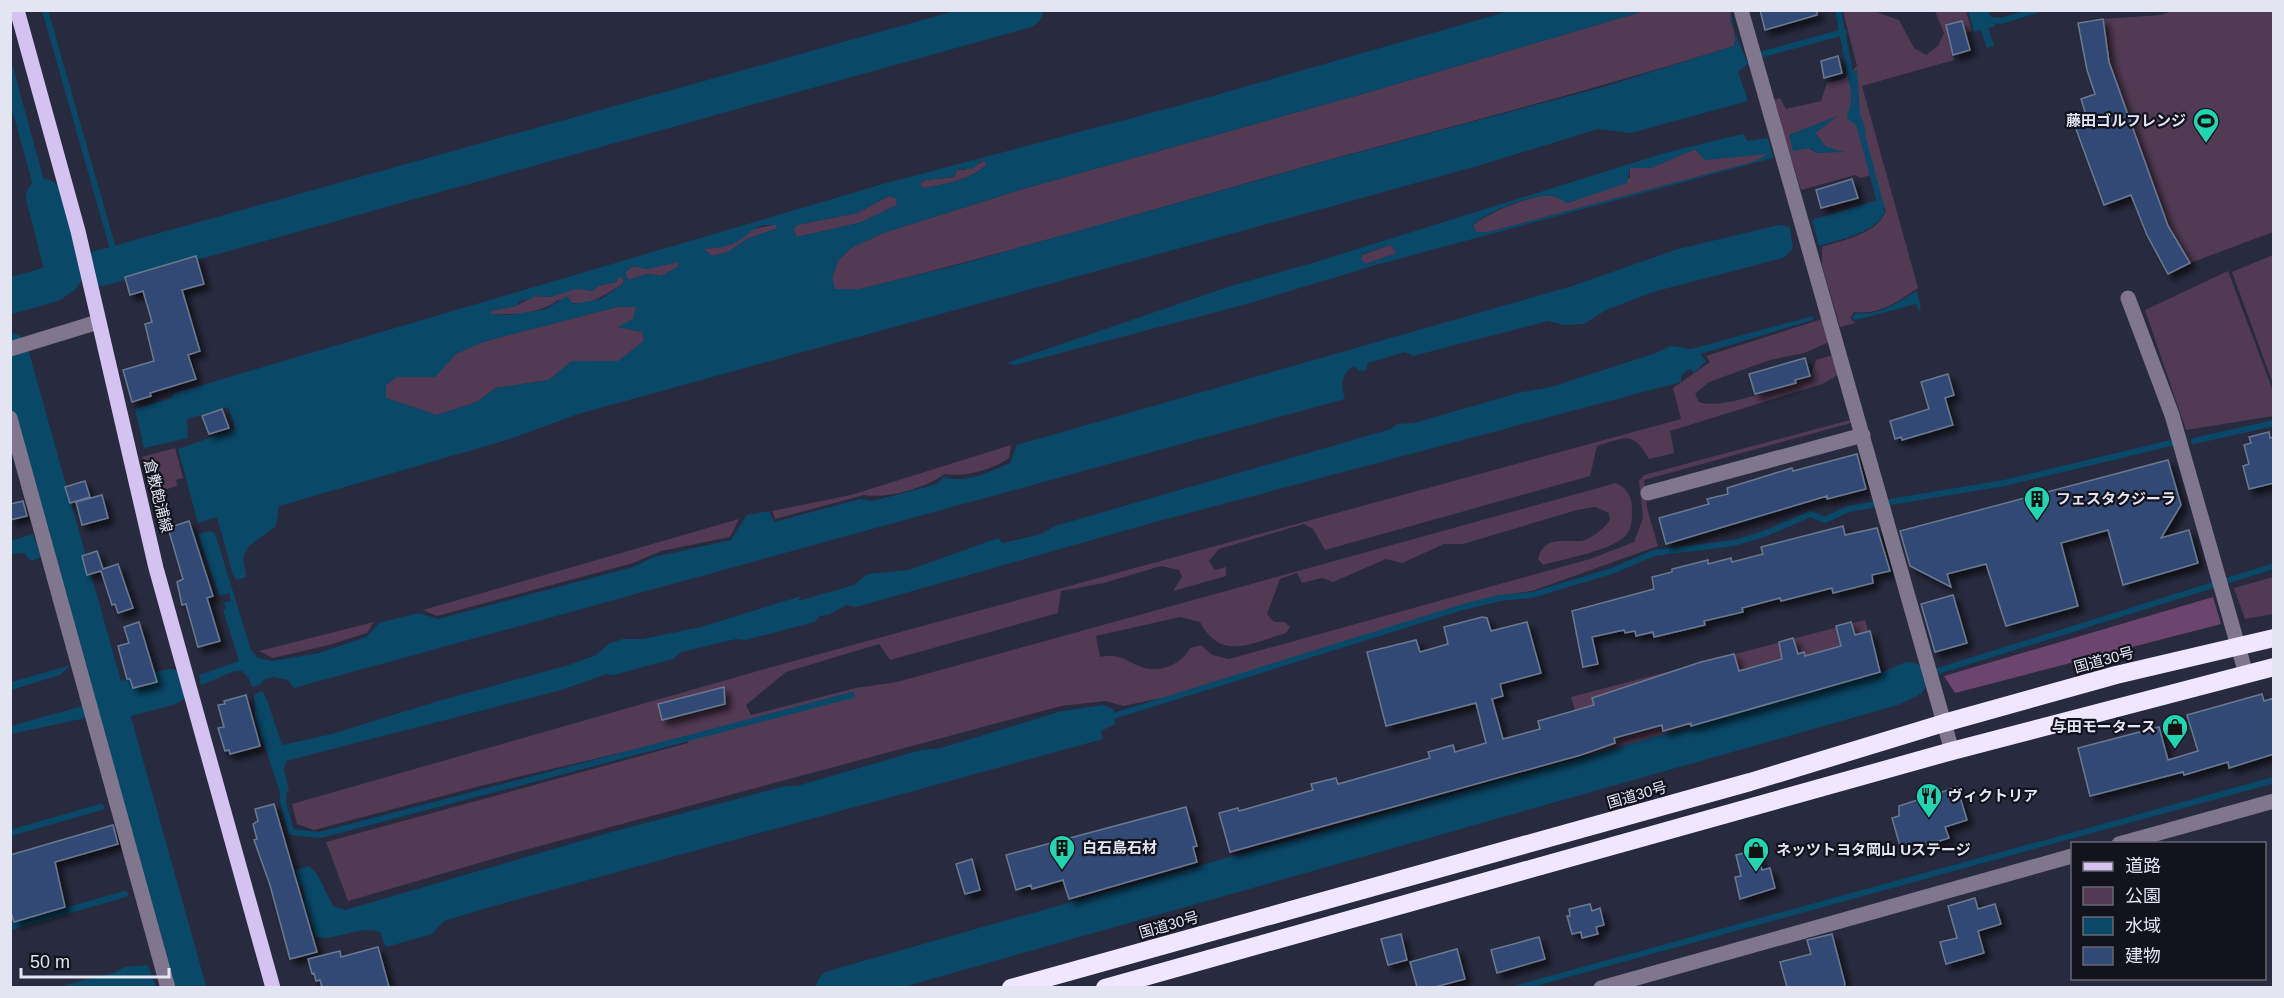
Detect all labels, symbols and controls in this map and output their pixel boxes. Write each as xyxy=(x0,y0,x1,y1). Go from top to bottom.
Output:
sports icon: 藤田ゴルフレンジ xyxy=(2191,106,2221,144)
place label: 藤田ゴルフレンジ xyxy=(2066,112,2186,129)
street label: 倉敷飽浦線 xyxy=(141,457,176,534)
building icon: フェスタクジーラ xyxy=(2022,484,2052,522)
place label: フェスタクジーラ xyxy=(2056,490,2176,507)
street label: 国道30号 xyxy=(2072,643,2136,676)
shop icon: 与田モータース xyxy=(2160,712,2190,750)
place label: 与田モータース xyxy=(2052,718,2156,735)
street label: 国道30号 xyxy=(1605,778,1669,811)
restaurant icon: ヴィクトリア xyxy=(1914,781,1944,819)
place label: ヴィクトリア xyxy=(1948,787,2038,804)
building icon: 白石島石材 xyxy=(1047,833,1077,871)
shop icon: ネッツトヨタ岡山 Uステージ xyxy=(1741,835,1771,873)
place label: 白石島石材 xyxy=(1082,839,1157,856)
place label: ネッツトヨタ岡山 Uステージ xyxy=(1776,841,1971,858)
legend xyxy=(2071,842,2266,980)
text: 道路 xyxy=(2125,856,2161,876)
text: 公園 xyxy=(2125,886,2161,906)
street label: 国道30号 xyxy=(1137,908,1201,941)
text: 水域 xyxy=(2125,916,2161,936)
scale bar xyxy=(21,941,170,979)
text: 建物 xyxy=(2125,946,2161,966)
text: 50 m xyxy=(30,952,70,972)

